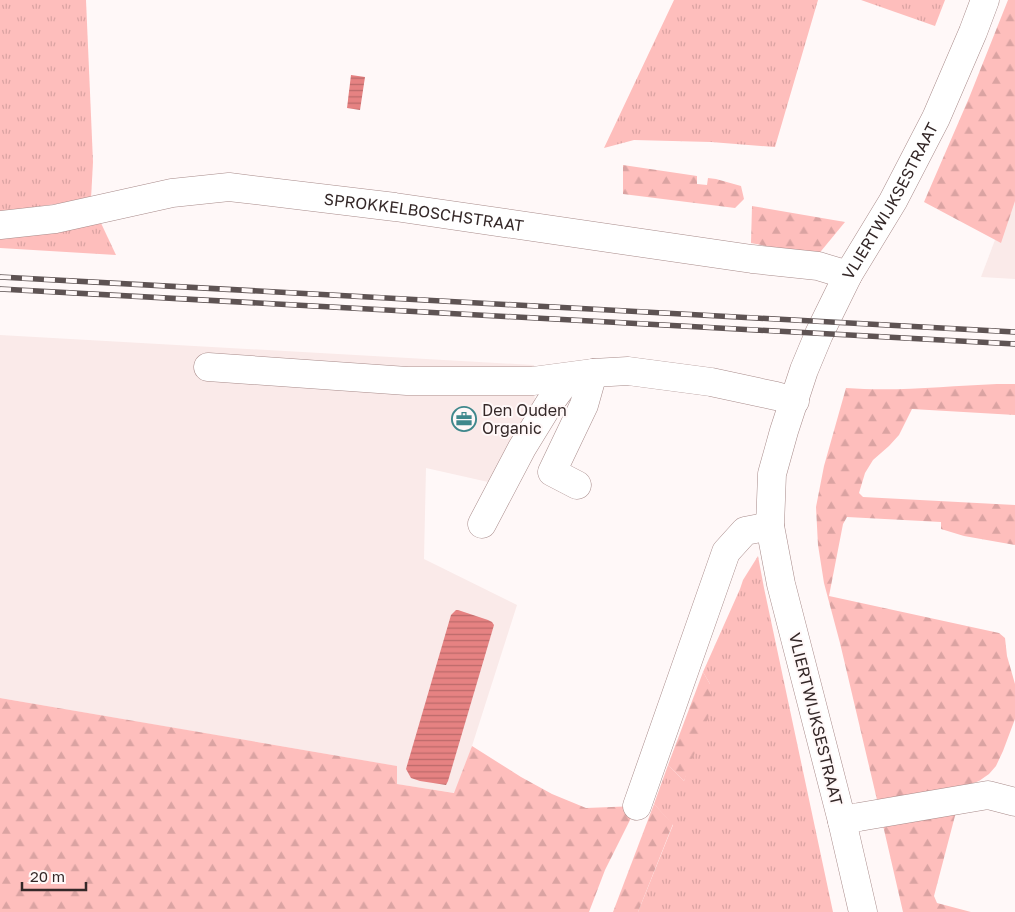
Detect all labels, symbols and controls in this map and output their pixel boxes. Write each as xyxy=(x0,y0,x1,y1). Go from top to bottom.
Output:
street label: VLIERTWIJKSESTRAAT xyxy=(838,119,942,283)
street label: SPROKKELBOSCHSTRAAT xyxy=(323,189,525,236)
place label: Den Ouden Organic xyxy=(482,400,567,438)
office icon: Den Ouden Organic xyxy=(451,406,477,432)
street label: VLIERTWIJKSESTRAAT xyxy=(785,631,847,807)
scale bar xyxy=(22,860,86,892)
text: 20 m xyxy=(30,867,65,885)

